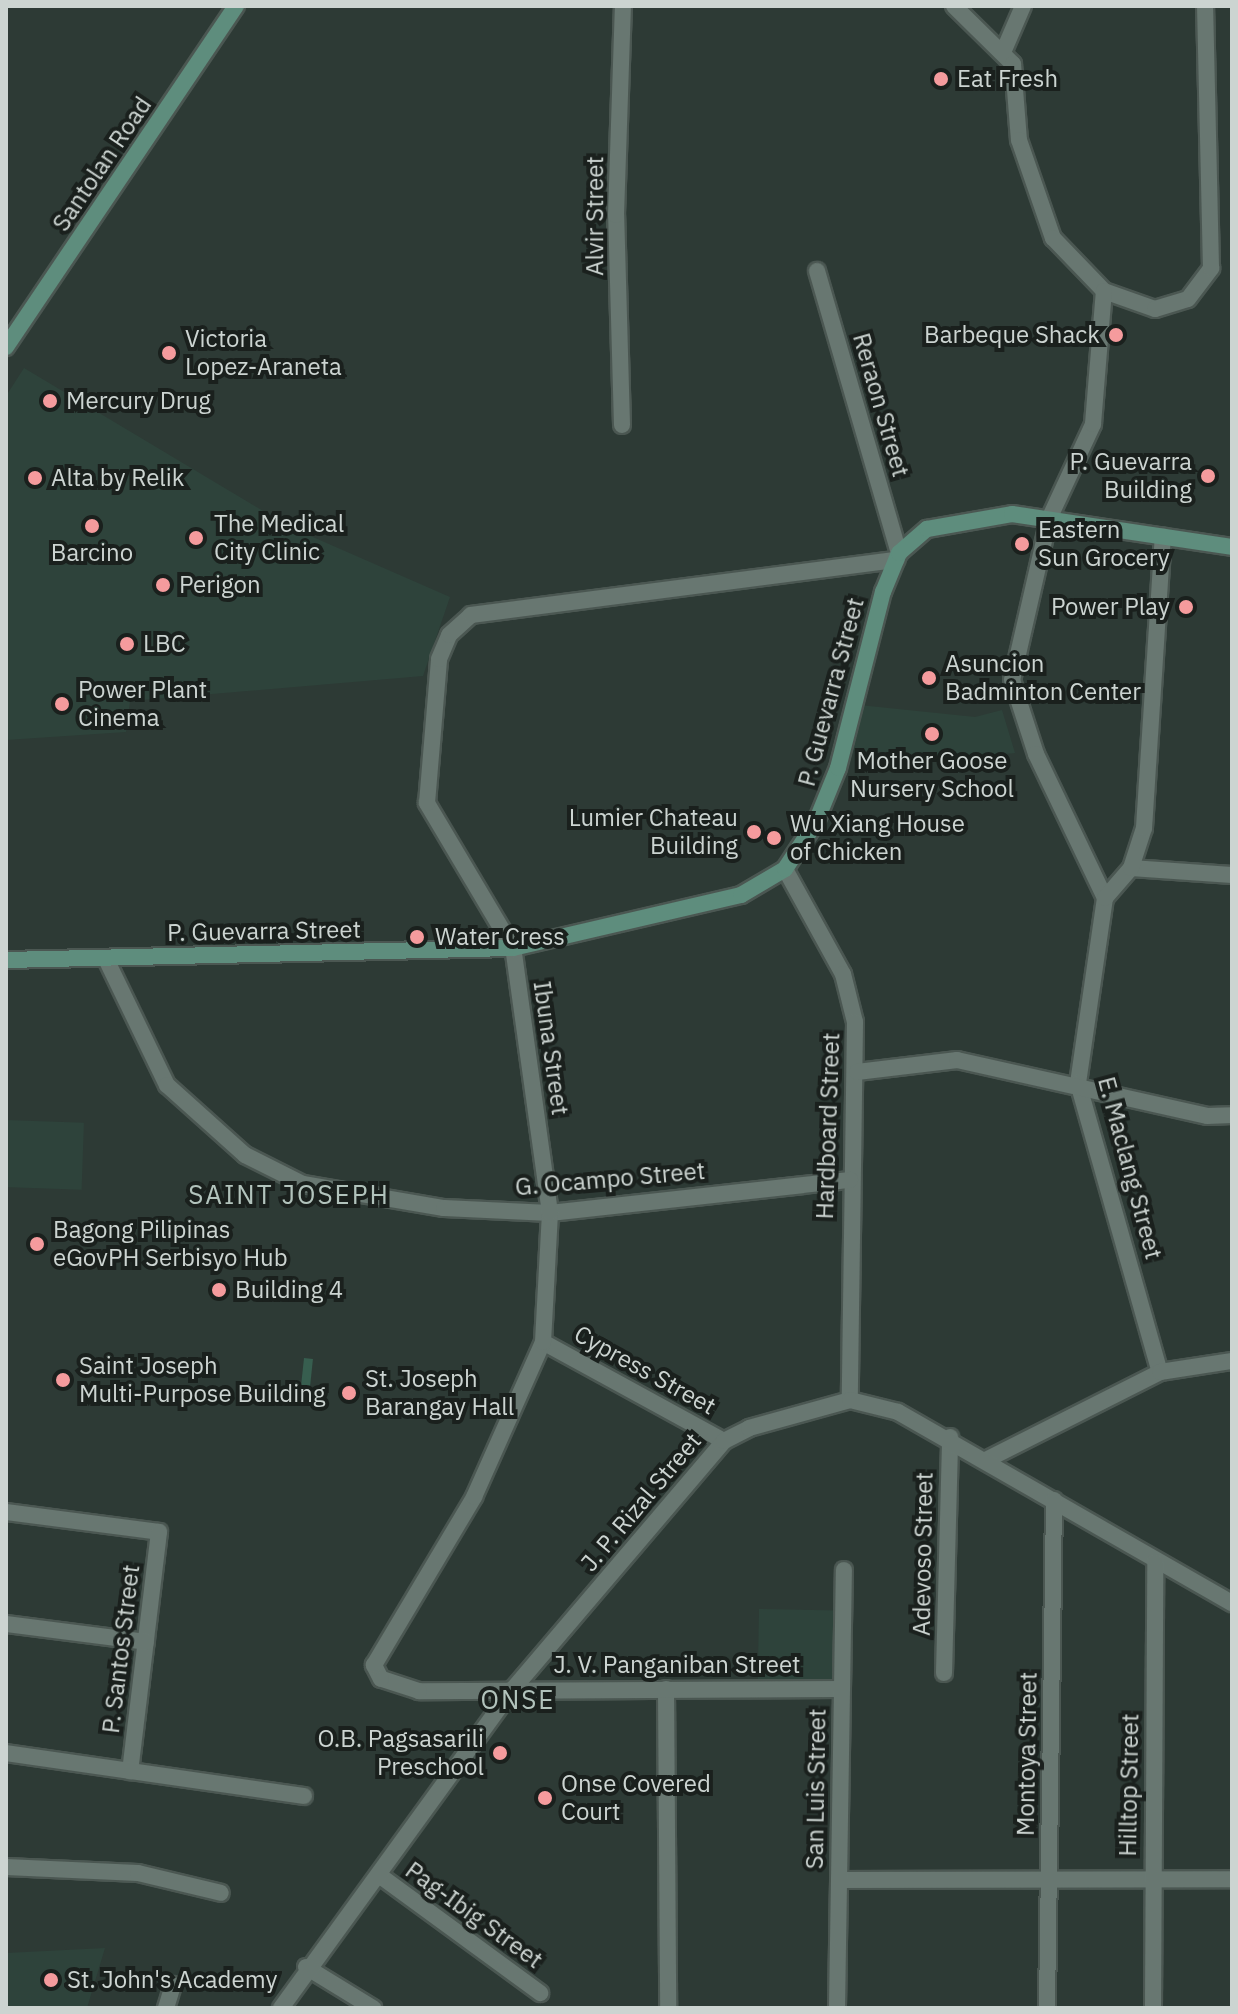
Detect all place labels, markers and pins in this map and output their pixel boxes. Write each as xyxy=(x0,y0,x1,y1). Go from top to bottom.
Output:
place label: Eat Fresh xyxy=(957,65,1058,93)
marker: Eat Fresh xyxy=(932,70,950,88)
place label: Barbeque Shack xyxy=(924,321,1100,349)
place label: Victoria Lopez-Araneta xyxy=(185,325,342,381)
marker: Barbeque Shack xyxy=(1107,326,1125,344)
marker: Victoria Lopez-Araneta xyxy=(160,344,178,362)
place label: Mercury Drug xyxy=(66,387,211,415)
marker: Mercury Drug xyxy=(41,392,59,410)
place label: P. Guevarra Building xyxy=(1070,448,1192,504)
place label: Alta by Relik xyxy=(51,464,184,492)
marker: P. Guevarra Building xyxy=(1199,467,1217,485)
marker: Alta by Relik xyxy=(26,469,44,487)
place label: The Medical City Clinic xyxy=(214,510,344,566)
place label: Eastern Sun Grocery xyxy=(1038,516,1170,572)
marker: Barcino xyxy=(83,517,101,535)
marker: The Medical City Clinic xyxy=(185,527,207,549)
marker: Eastern Sun Grocery xyxy=(1013,535,1031,553)
place label: Barcino xyxy=(51,539,133,567)
place label: Perigon xyxy=(179,571,261,599)
marker: Perigon xyxy=(154,576,172,594)
place label: Power Play xyxy=(1051,593,1170,621)
marker: Power Play xyxy=(1177,598,1195,616)
place label: LBC xyxy=(143,630,186,658)
marker: LBC xyxy=(118,635,136,653)
place label: Asuncion Badminton Center xyxy=(945,650,1141,706)
marker: Asuncion Badminton Center xyxy=(920,669,938,687)
place label: Power Plant Cinema xyxy=(78,676,207,732)
marker: Power Plant Cinema xyxy=(53,695,71,713)
marker: Mother Goose Nursery School xyxy=(923,725,941,743)
place label: Mother Goose Nursery School xyxy=(850,747,1014,803)
place label: Lumier Chateau Building xyxy=(569,804,738,860)
place label: Wu Xiang House of Chicken xyxy=(790,810,965,866)
marker: Lumier Chateau Building xyxy=(745,823,763,841)
marker: Wu Xiang House of Chicken xyxy=(765,829,783,847)
place label: Water Cress xyxy=(435,923,565,951)
marker: Water Cress xyxy=(406,926,428,948)
place label: Bagong Pilipinas eGovPH Serbisyo Hub xyxy=(53,1216,288,1272)
marker: Bagong Pilipinas eGovPH Serbisyo Hub xyxy=(28,1235,46,1253)
place label: Building 4 xyxy=(235,1276,343,1304)
marker: Building 4 xyxy=(210,1281,228,1299)
place label: Saint Joseph Multi-Purpose Building xyxy=(79,1352,325,1408)
place label: St. Joseph Barangay Hall xyxy=(365,1365,514,1421)
marker: Saint Joseph Multi-Purpose Building xyxy=(54,1371,72,1389)
marker: St. Joseph Barangay Hall xyxy=(340,1384,358,1402)
place label: O.B. Pagsasarili Preschool xyxy=(318,1725,484,1781)
marker: O.B. Pagsasarili Preschool xyxy=(491,1744,509,1762)
place label: Onse Covered Court xyxy=(561,1770,711,1826)
marker: Onse Covered Court xyxy=(536,1789,554,1807)
place label: St. John's Academy xyxy=(67,1966,277,1994)
marker: St. John's Academy xyxy=(42,1971,60,1989)

